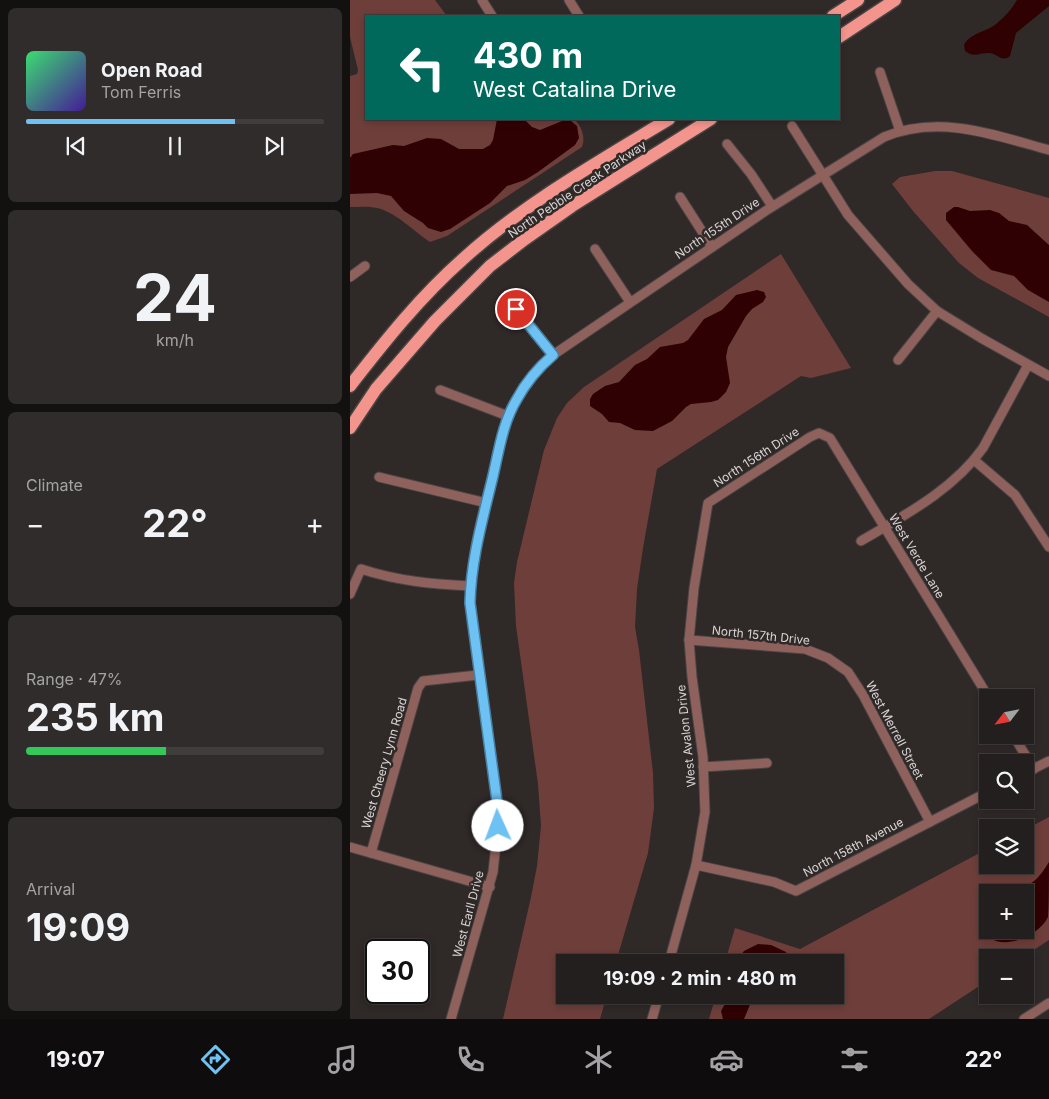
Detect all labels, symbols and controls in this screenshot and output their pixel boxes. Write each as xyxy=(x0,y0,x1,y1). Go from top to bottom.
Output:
text: 430 m xyxy=(473,34,583,76)
icon: left xyxy=(390,35,455,100)
text: Open Road xyxy=(101,59,202,82)
text: West Catalina Drive xyxy=(473,76,676,102)
text: Tom Ferris xyxy=(101,82,181,102)
icon: previous xyxy=(62,132,90,160)
icon: pause xyxy=(161,132,189,160)
icon: next xyxy=(260,132,288,160)
street label: North Pebble Creek Parkway xyxy=(505,137,649,241)
street label: North 155th Drive xyxy=(672,194,762,262)
text: 24 xyxy=(133,258,217,337)
pin xyxy=(495,288,537,330)
icon: arrive xyxy=(502,295,530,323)
text: km/h xyxy=(156,330,194,350)
street label: North 156th Drive xyxy=(710,424,802,490)
text: Climate xyxy=(26,475,83,495)
text: 22° xyxy=(142,500,208,546)
text: − xyxy=(26,507,45,541)
text: + xyxy=(305,507,324,541)
street label: West Verde Lane xyxy=(886,511,948,601)
street label: North 157th Drive xyxy=(711,622,811,648)
text: Range · 47% xyxy=(26,669,123,689)
street label: West Merrell Street xyxy=(863,678,927,782)
street label: West Avalon Drive xyxy=(673,684,699,788)
north arrow xyxy=(979,689,1034,744)
map controls xyxy=(979,689,1034,1004)
text: 235 km xyxy=(26,694,164,740)
street label: West Cheery Lynn Road xyxy=(358,696,410,830)
button: search xyxy=(979,754,1034,809)
position arrow xyxy=(471,799,523,851)
street label: North 158th Avenue xyxy=(800,814,906,880)
button: layers xyxy=(979,819,1034,874)
street label: West Earll Drive xyxy=(449,869,487,959)
text: Arrival xyxy=(26,879,75,899)
button: + xyxy=(979,884,1034,939)
text: 19:09 xyxy=(26,904,130,950)
speed limit sign: 30 xyxy=(365,939,430,1004)
button: − xyxy=(979,949,1034,1004)
text: 19:09 · 2 min · 480 m xyxy=(603,967,797,990)
icon: directions xyxy=(198,1042,233,1077)
icon: music xyxy=(325,1042,360,1077)
icon: phone xyxy=(453,1042,488,1077)
icon: climate xyxy=(581,1042,616,1077)
icon: car xyxy=(709,1042,744,1077)
icon: filters xyxy=(837,1042,872,1077)
text: 19:07 xyxy=(46,1046,105,1072)
text: 22° xyxy=(965,1046,1002,1072)

